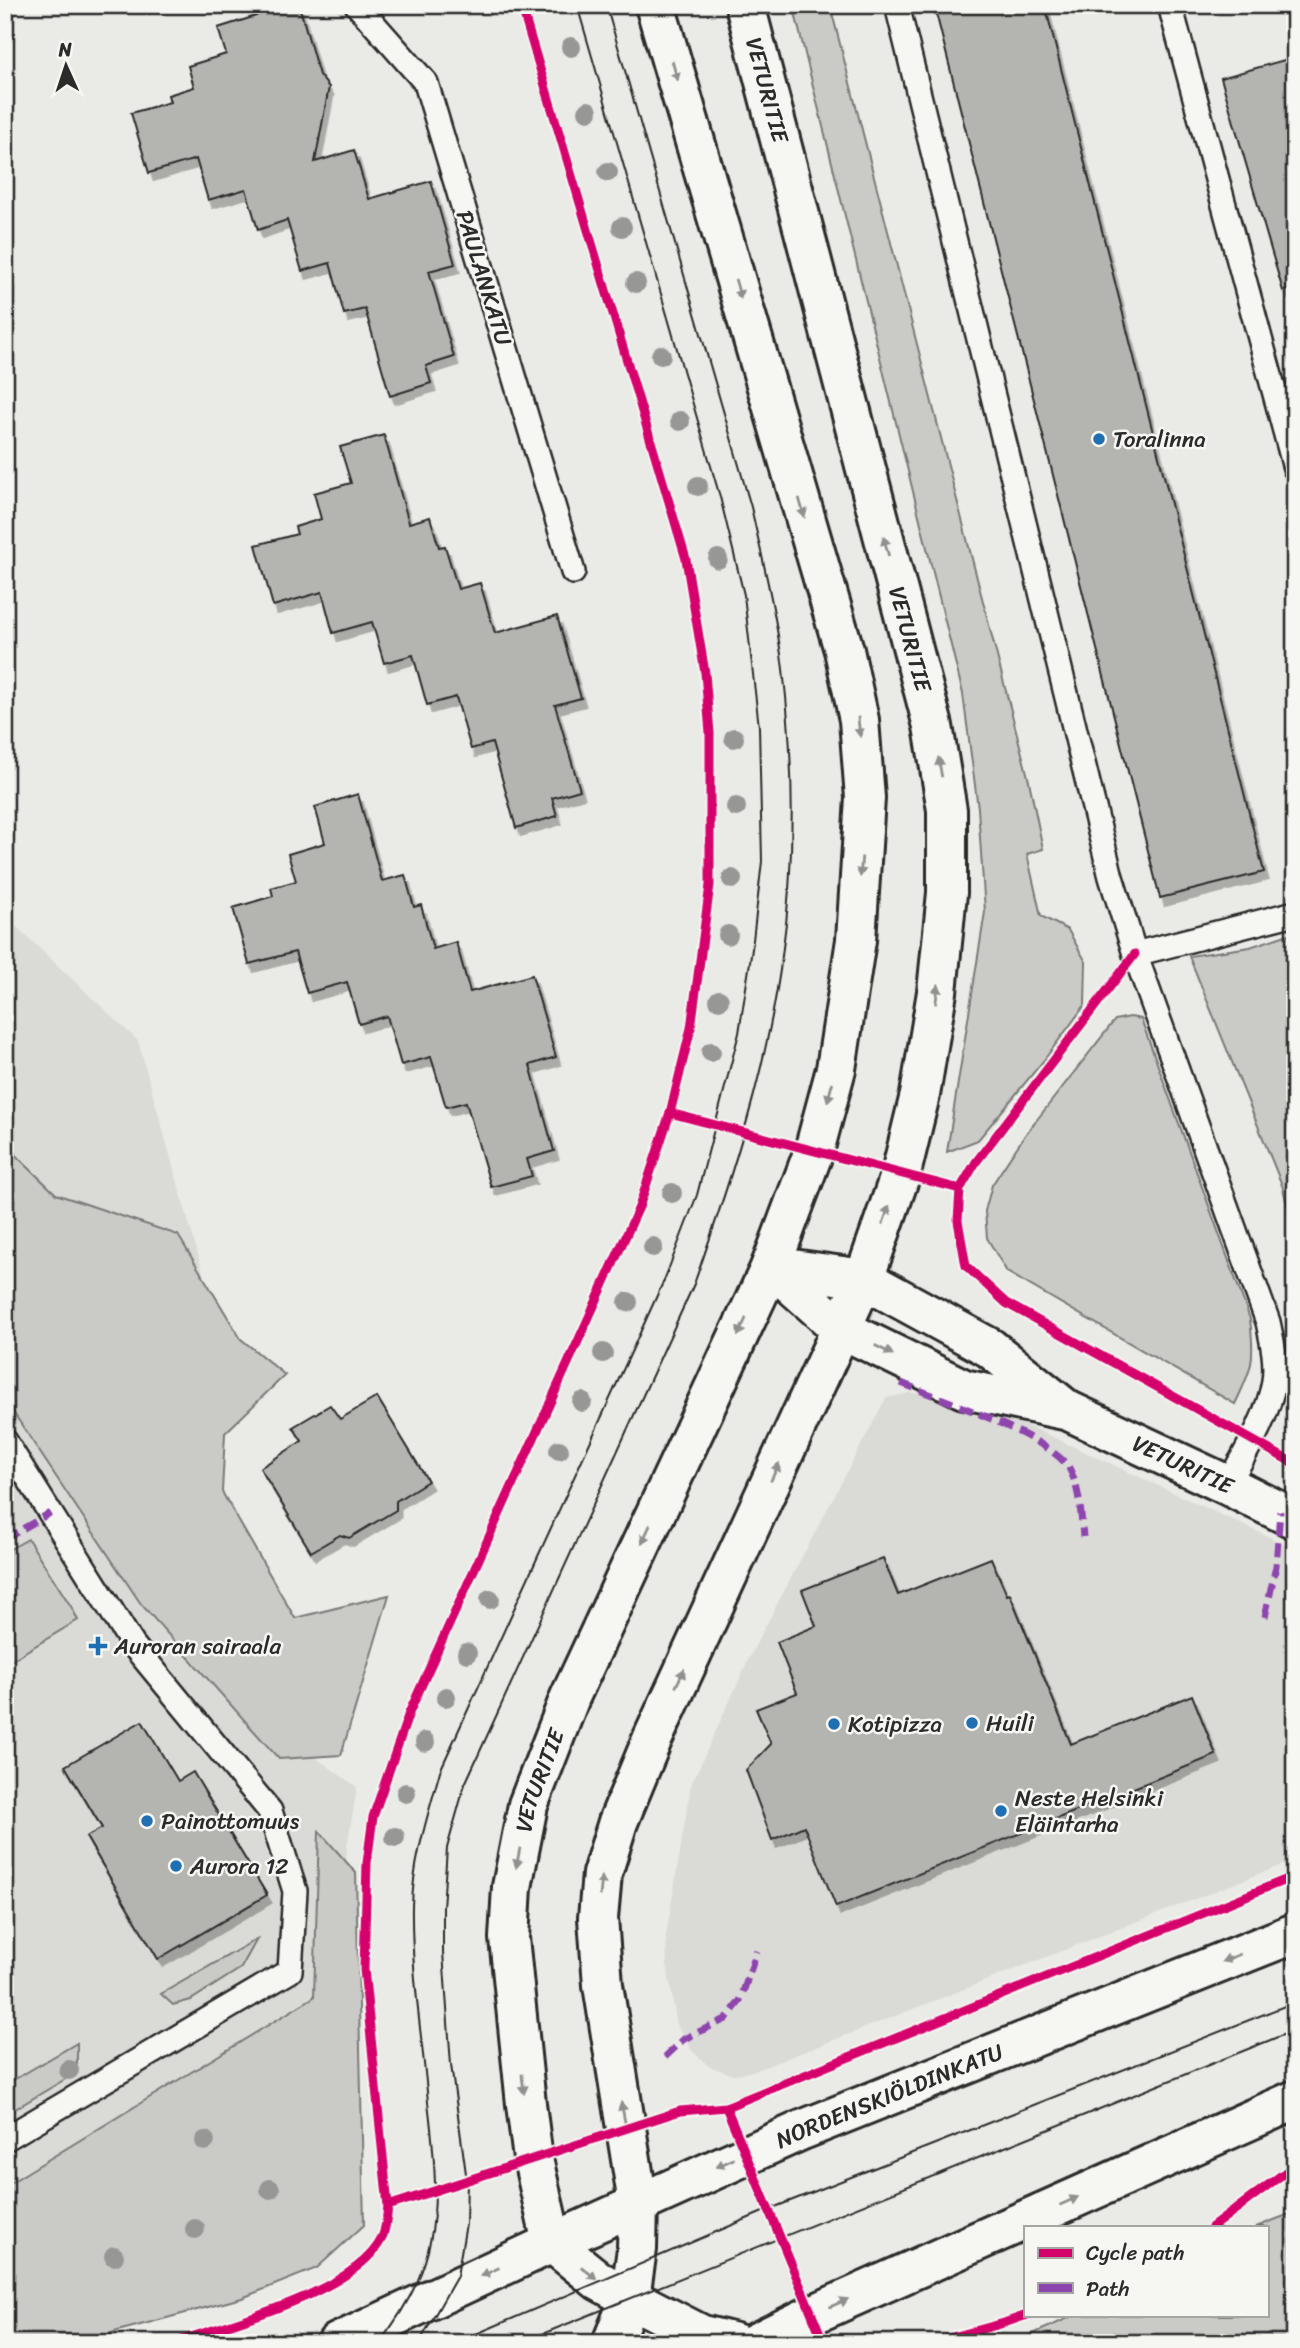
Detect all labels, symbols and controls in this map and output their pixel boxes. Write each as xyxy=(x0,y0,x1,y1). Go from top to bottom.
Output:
north arrow xyxy=(32,32,102,102)
text: N xyxy=(57,33,73,66)
street label: VETURITIE xyxy=(733,33,801,148)
one-way arrow xyxy=(670,61,680,82)
street label: PAULANKATU xyxy=(444,205,524,351)
one-way arrow xyxy=(734,279,744,300)
place label: Toralinna xyxy=(1113,419,1206,460)
marker: Toralinna xyxy=(1091,431,1107,447)
one-way arrow xyxy=(797,497,808,519)
one-way arrow xyxy=(880,535,891,557)
street label: VETURITIE xyxy=(876,582,944,697)
one-way arrow xyxy=(854,717,865,739)
one-way arrow xyxy=(934,756,945,778)
one-way arrow xyxy=(855,856,866,878)
one-way arrow xyxy=(931,982,942,1004)
one-way arrow xyxy=(824,1081,835,1103)
one-way arrow xyxy=(881,1204,892,1225)
one-way arrow xyxy=(736,1317,747,1338)
one-way arrow xyxy=(874,1344,894,1355)
street label: VETURITIE xyxy=(1125,1423,1241,1506)
one-way arrow xyxy=(769,1461,780,1482)
one-way arrow xyxy=(640,1524,652,1544)
place label: Auroran sairaala xyxy=(113,1626,282,1667)
marker: Auroran sairaala xyxy=(88,1636,108,1656)
one-way arrow xyxy=(675,1668,686,1689)
place label: Huili xyxy=(986,1703,1035,1744)
place label: Kotipizza xyxy=(848,1704,942,1745)
marker: Huili xyxy=(964,1715,980,1731)
marker: Kotipizza xyxy=(826,1716,842,1732)
street label: VETURITIE xyxy=(503,1721,577,1835)
place label: Neste Helsinki Eläintarha xyxy=(1015,1778,1164,1845)
place label: Painottomuus xyxy=(161,1801,300,1842)
marker: Neste Helsinki Eläintarha xyxy=(993,1803,1009,1819)
marker: Painottomuus xyxy=(139,1813,155,1829)
place label: Aurora 12 xyxy=(189,1846,289,1887)
one-way arrow xyxy=(512,1847,523,1869)
marker: Aurora 12 xyxy=(168,1858,184,1874)
one-way arrow xyxy=(595,1875,606,1897)
one-way arrow xyxy=(1221,1953,1242,1964)
street label: NORDENSKIÖLDINKATU xyxy=(768,2031,1010,2160)
one-way arrow xyxy=(518,2073,529,2095)
one-way arrow xyxy=(618,2101,629,2123)
one-way arrow xyxy=(715,2158,735,2169)
one-way arrow xyxy=(1059,2195,1080,2206)
legend xyxy=(1024,2226,1268,2316)
text: Cycle path xyxy=(1086,2234,1185,2272)
one-way arrow xyxy=(580,2265,598,2280)
one-way arrow xyxy=(480,2266,500,2277)
text: Path xyxy=(1086,2270,1129,2308)
one-way arrow xyxy=(828,2297,849,2308)

